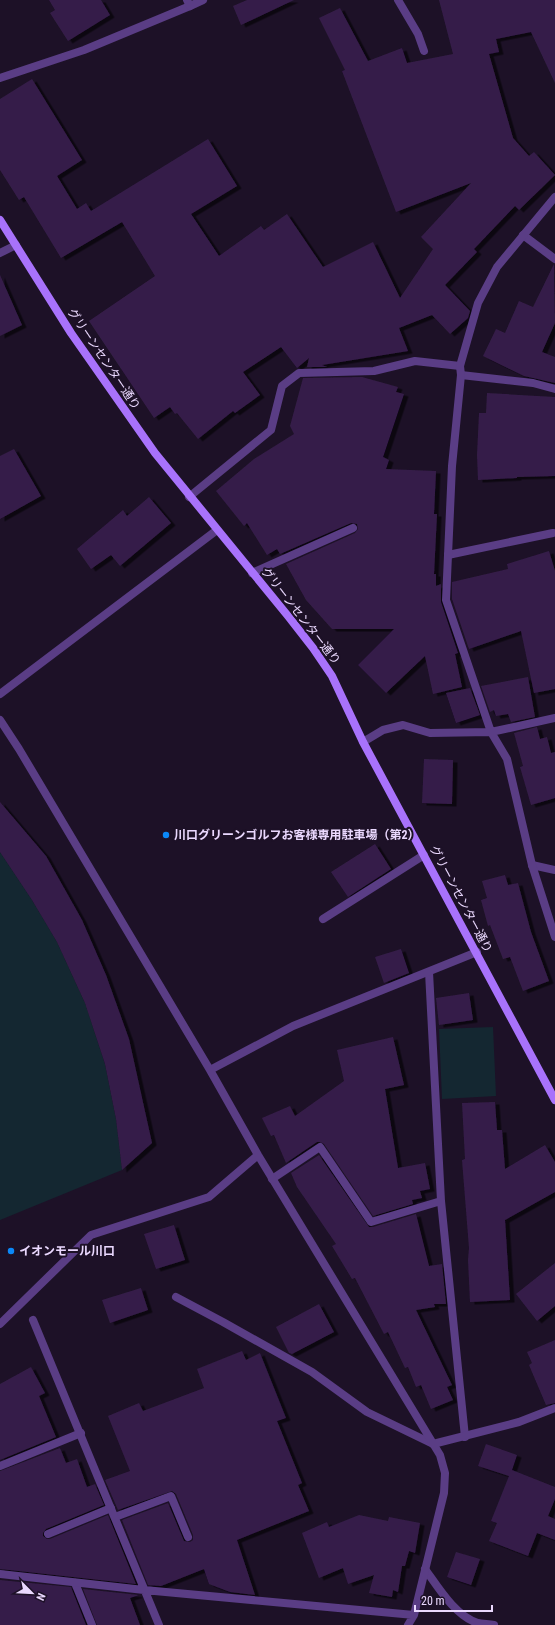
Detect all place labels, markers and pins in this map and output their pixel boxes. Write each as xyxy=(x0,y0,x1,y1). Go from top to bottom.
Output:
place label: 川口グリーンゴルフお客様専用駐車場（第2） xyxy=(174,828,419,842)
marker: 川口グリーンゴルフお客様専用駐車場（第2） xyxy=(161,830,171,840)
place label: イオンモール川口 xyxy=(19,1244,115,1258)
marker: イオンモール川口 xyxy=(6,1246,16,1256)

